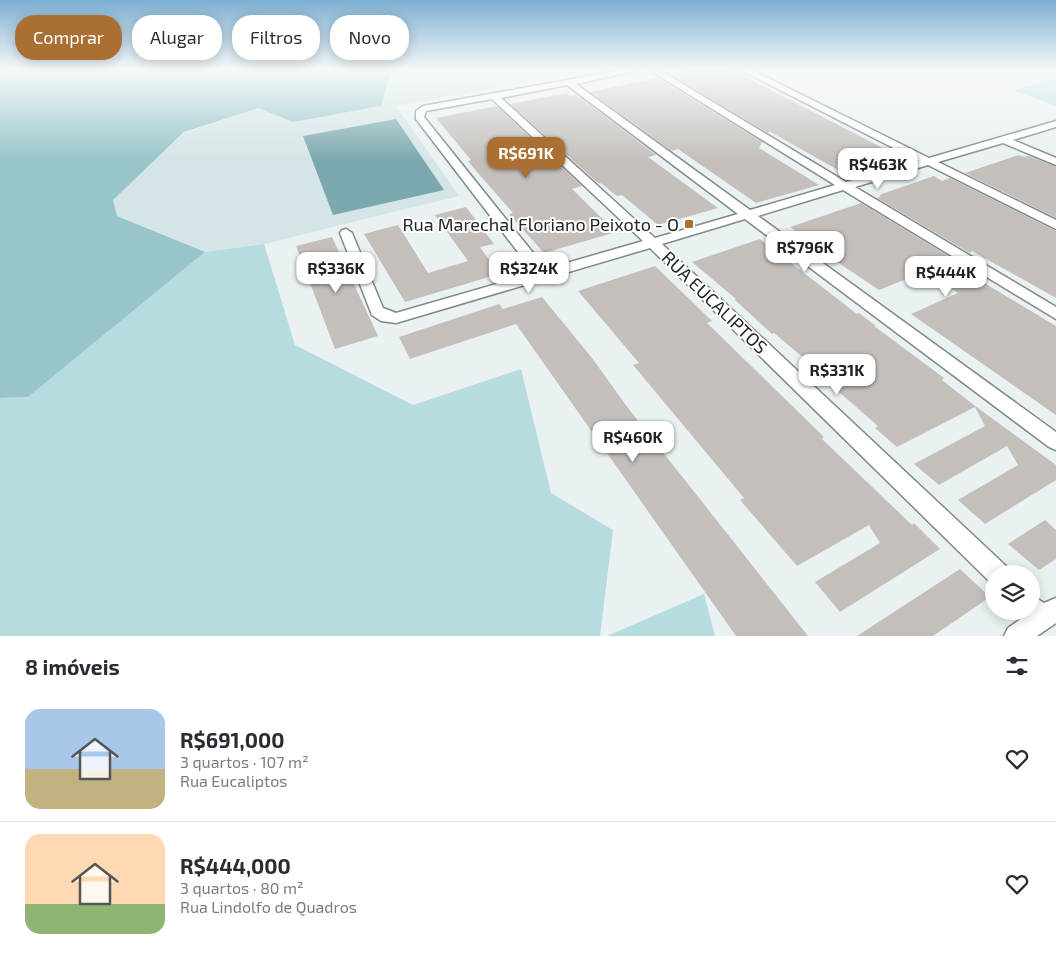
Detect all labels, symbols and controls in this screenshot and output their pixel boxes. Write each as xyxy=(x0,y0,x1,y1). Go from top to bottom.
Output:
chip: Comprar xyxy=(15,15,122,60)
chip: Alugar xyxy=(132,15,222,60)
chip: Filtros xyxy=(232,15,320,60)
chip: Novo xyxy=(330,15,409,60)
pin: R$691K xyxy=(485,136,567,179)
text: R$691K xyxy=(498,143,554,162)
pin: R$463K xyxy=(837,148,919,190)
text: R$463K xyxy=(849,154,907,173)
place label: Rua Marechal Floriano Peixoto - O xyxy=(402,213,679,235)
marker: Rua Marechal Floriano Peixoto - O xyxy=(683,218,695,230)
pin: R$796K xyxy=(764,230,846,273)
text: R$796K xyxy=(776,237,834,256)
street label: RUA EUCALIPTOS xyxy=(658,246,772,358)
pin: R$336K xyxy=(295,252,377,294)
pin: R$324K xyxy=(488,252,570,294)
pin: R$444K xyxy=(905,256,987,298)
text: R$336K xyxy=(307,258,365,277)
text: R$324K xyxy=(500,258,558,277)
text: R$444K xyxy=(916,262,976,281)
pin: R$331K xyxy=(796,354,878,396)
text: R$331K xyxy=(810,360,864,379)
pin: R$460K xyxy=(592,420,674,463)
text: R$460K xyxy=(603,427,663,446)
map controls xyxy=(985,565,1040,620)
button: layers xyxy=(985,565,1040,620)
icon: filters xyxy=(1003,652,1031,680)
text: 8 imóveis xyxy=(25,654,120,679)
text: R$691,000 xyxy=(180,727,284,752)
icon: home xyxy=(65,729,125,789)
icon: heart xyxy=(1003,745,1031,773)
text: 3 quartos · 107 m² xyxy=(180,752,309,771)
text: Rua Eucaliptos xyxy=(180,771,287,790)
text: R$444,000 xyxy=(180,853,291,878)
icon: home xyxy=(65,854,125,914)
icon: heart xyxy=(1003,870,1031,898)
text: 3 quartos · 80 m² xyxy=(180,878,304,897)
text: Rua Lindolfo de Quadros xyxy=(180,897,357,916)

